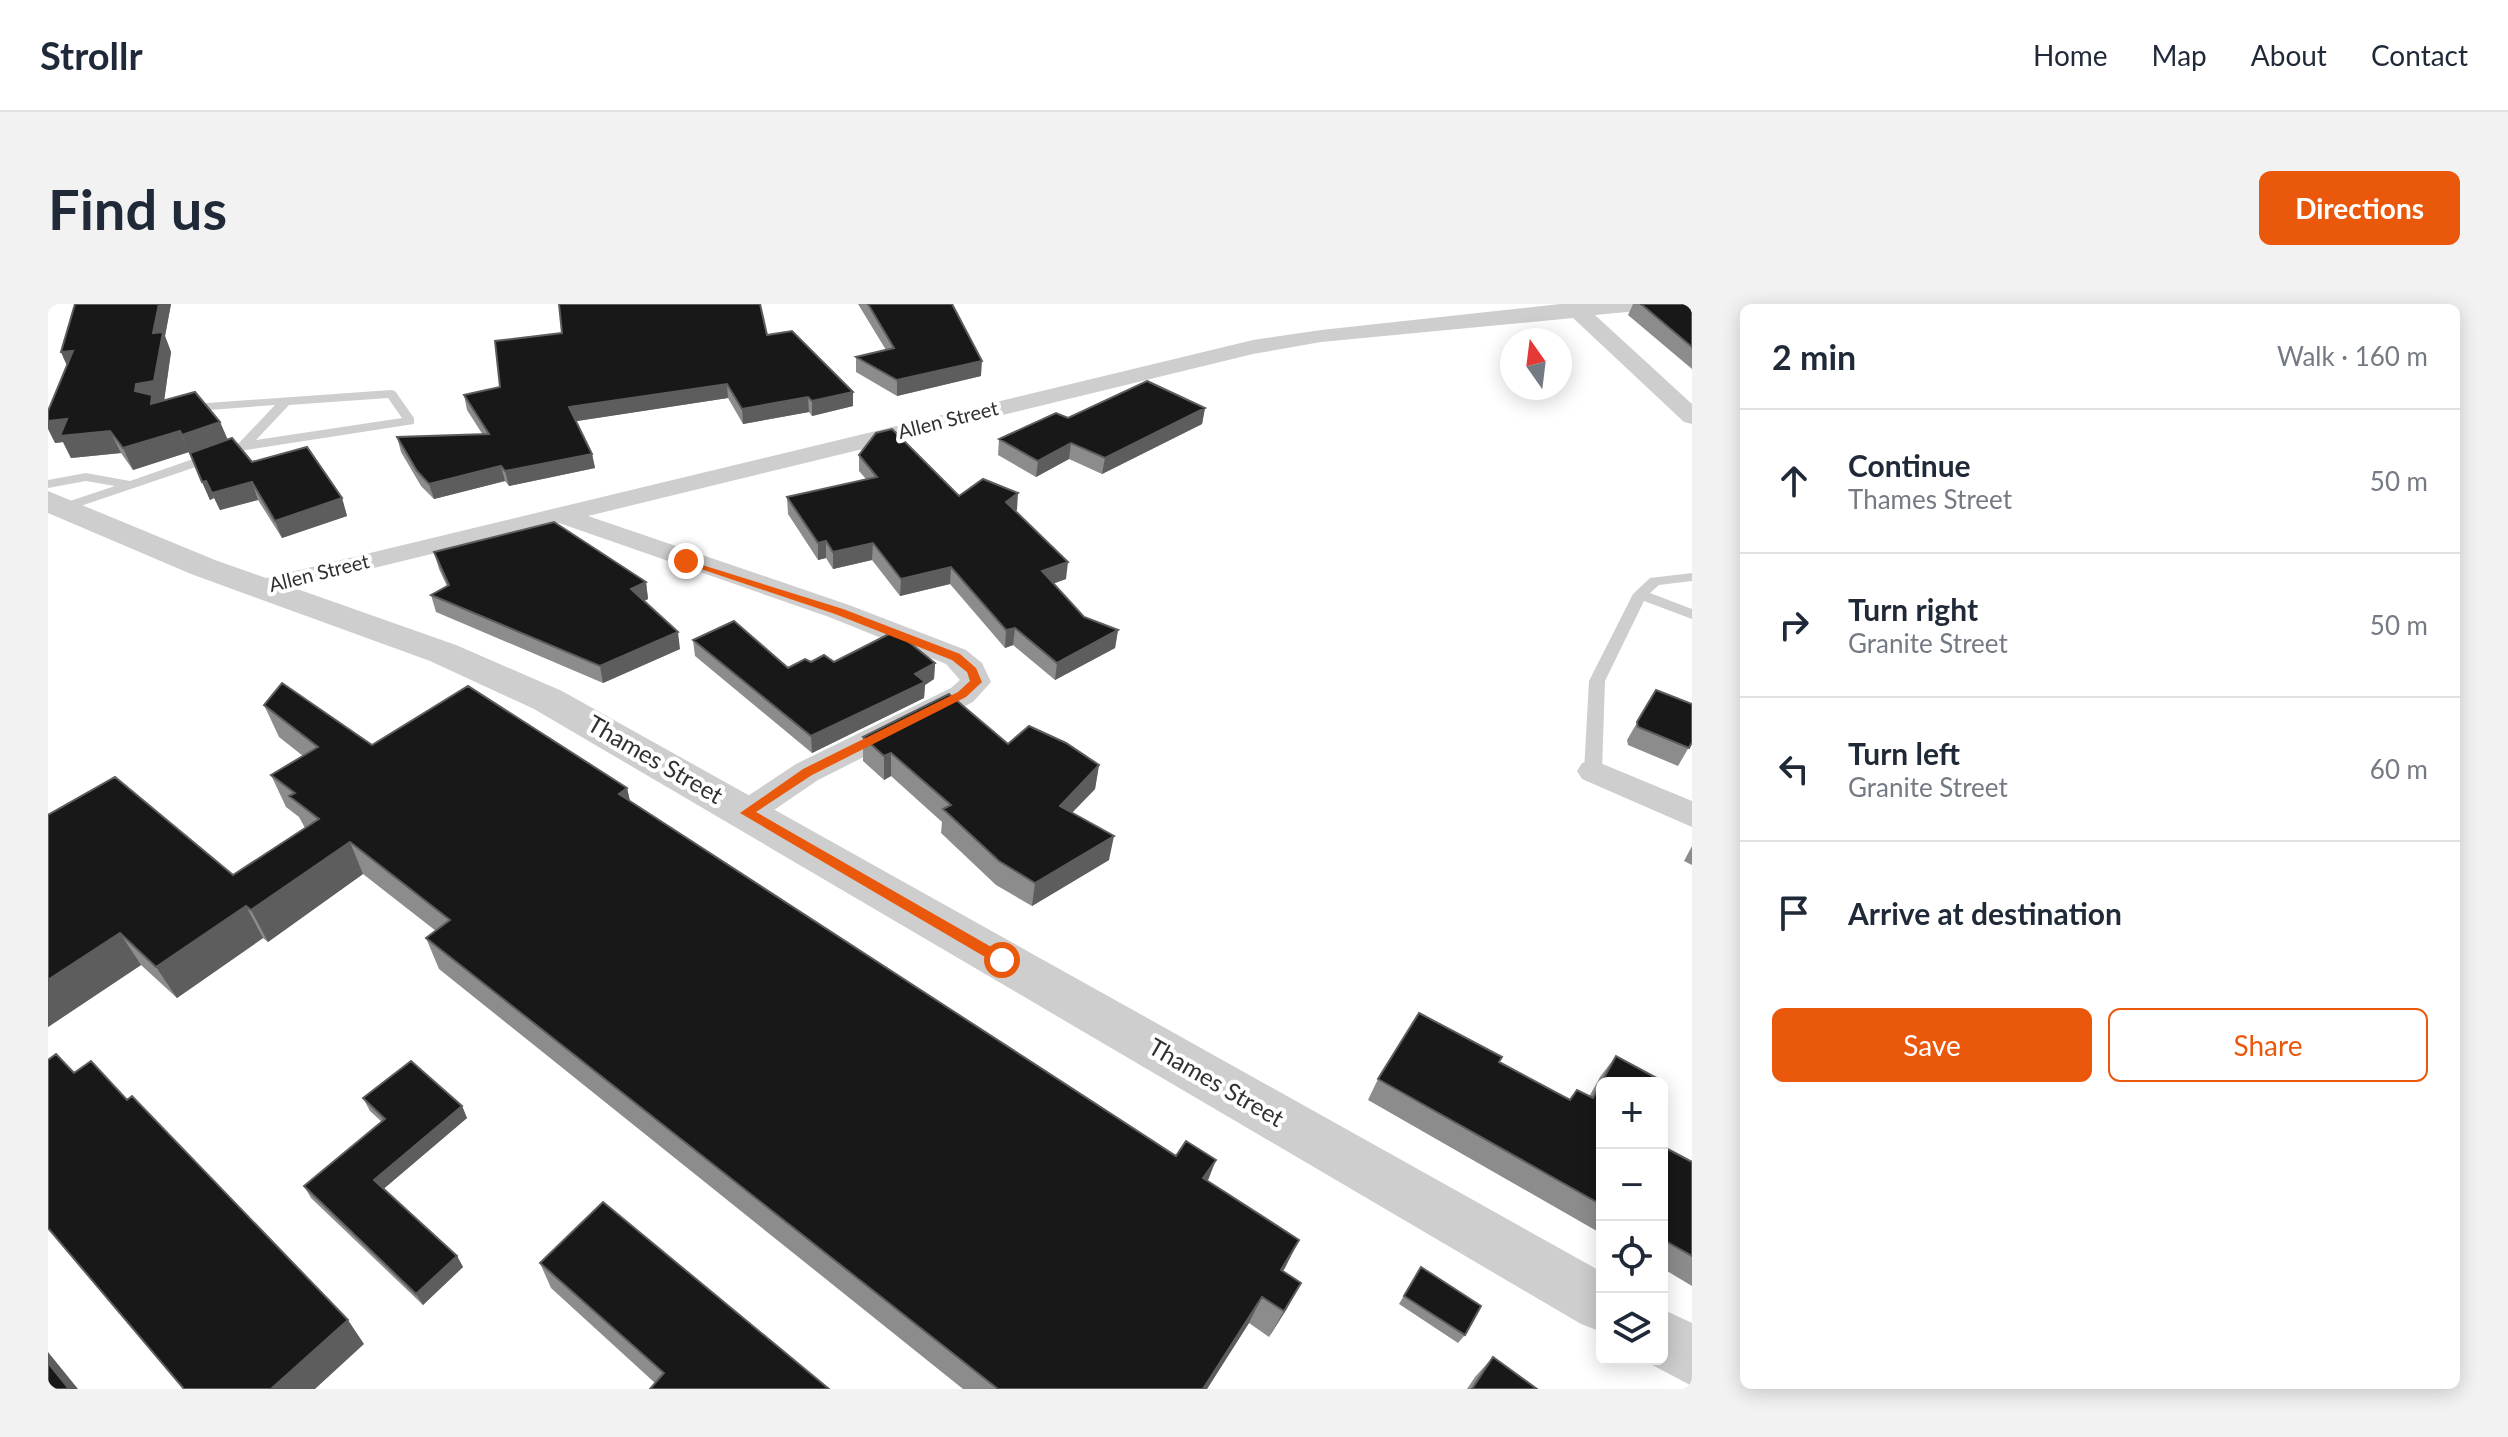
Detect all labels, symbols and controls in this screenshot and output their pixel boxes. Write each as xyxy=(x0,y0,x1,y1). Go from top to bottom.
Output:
text: Strollr xyxy=(40,32,143,78)
text: Home xyxy=(2033,38,2108,72)
text: Map xyxy=(2152,38,2207,72)
text: About xyxy=(2251,38,2327,72)
text: Contact xyxy=(2371,38,2468,72)
button: Directions xyxy=(2259,171,2460,245)
text: Find us xyxy=(48,175,227,242)
north arrow xyxy=(1500,328,1572,400)
text: 2 min xyxy=(1772,336,1856,377)
text: Walk · 160 m xyxy=(2277,340,2428,372)
street label: Allen Street xyxy=(895,395,1000,443)
text: Continue xyxy=(1848,447,1971,483)
icon: ahead xyxy=(1772,459,1816,503)
text: 50 m xyxy=(2370,465,2428,497)
text: Thames Street xyxy=(1848,483,2012,515)
route end xyxy=(668,543,704,579)
street label: Allen Street xyxy=(266,548,371,596)
text: Turn right xyxy=(1848,591,1978,627)
icon: right xyxy=(1772,603,1816,647)
text: 50 m xyxy=(2370,609,2428,641)
text: Granite Street xyxy=(1848,627,2008,659)
street label: Thames Street xyxy=(583,708,729,809)
text: Turn left xyxy=(1848,735,1960,771)
icon: left xyxy=(1772,747,1816,791)
text: 60 m xyxy=(2370,753,2428,785)
text: Granite Street xyxy=(1848,771,2008,803)
icon: arrive xyxy=(1772,891,1816,935)
text: Arrive at destination xyxy=(1848,895,2122,931)
route start xyxy=(984,942,1020,978)
button: Save xyxy=(1772,1008,2092,1082)
button: Share xyxy=(2108,1008,2428,1082)
street label: Thames Street xyxy=(1144,1031,1290,1132)
map controls xyxy=(1596,1077,1668,1365)
button: + xyxy=(1596,1077,1668,1149)
button: − xyxy=(1596,1149,1668,1221)
button: locate xyxy=(1596,1221,1668,1293)
button: layers xyxy=(1596,1293,1668,1365)

